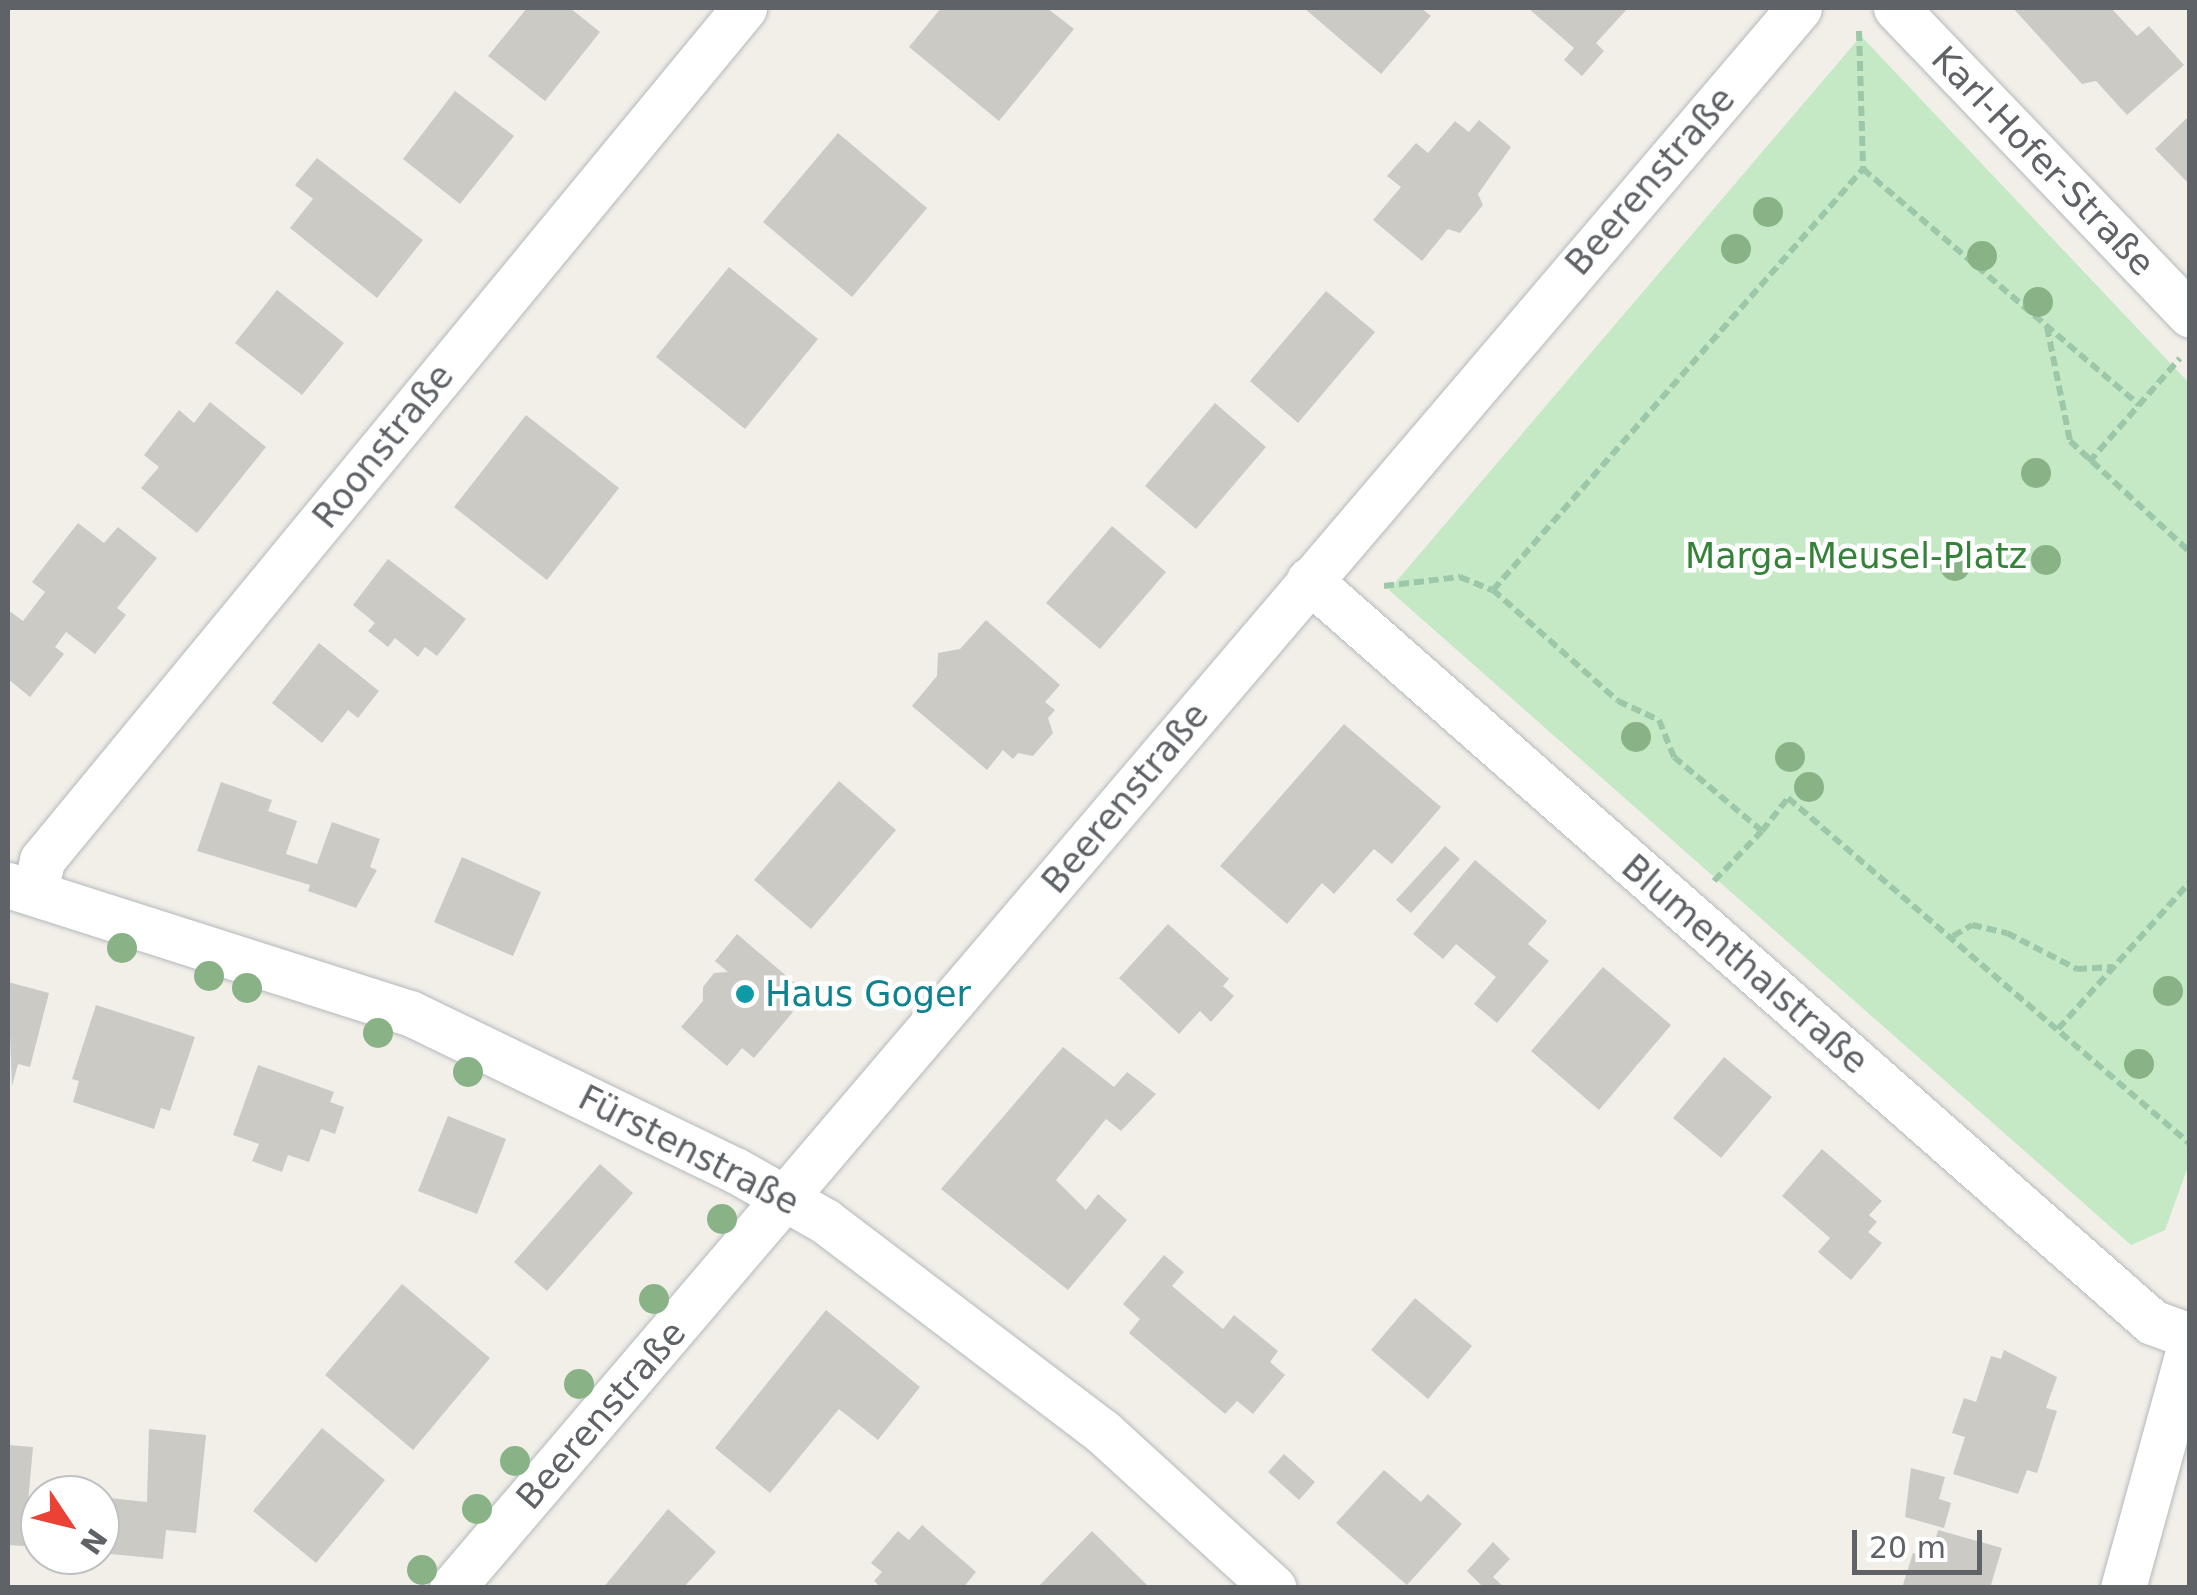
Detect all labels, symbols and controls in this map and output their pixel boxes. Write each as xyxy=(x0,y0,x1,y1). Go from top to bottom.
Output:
street label: Karl-Hofer-Straße xyxy=(1923,38,2163,284)
street label: Beerenstraße xyxy=(1557,78,1743,284)
street label: Roonstraße xyxy=(304,355,462,537)
park label: Marga-Meusel-Platz xyxy=(1685,535,2027,577)
street label: Beerenstraße xyxy=(1033,694,1217,902)
street label: Blumenthalstraße xyxy=(1613,846,1877,1082)
place label: Haus Goger xyxy=(765,973,971,1015)
marker: Haus Goger xyxy=(734,983,756,1005)
street label: Fürstenstraße xyxy=(572,1076,806,1224)
street label: Beerenstraße xyxy=(508,1312,694,1518)
north arrow xyxy=(20,1475,120,1575)
scale bar xyxy=(1857,1510,1987,1572)
text: N xyxy=(73,1522,114,1560)
text: 20 m xyxy=(1869,1530,1946,1565)

